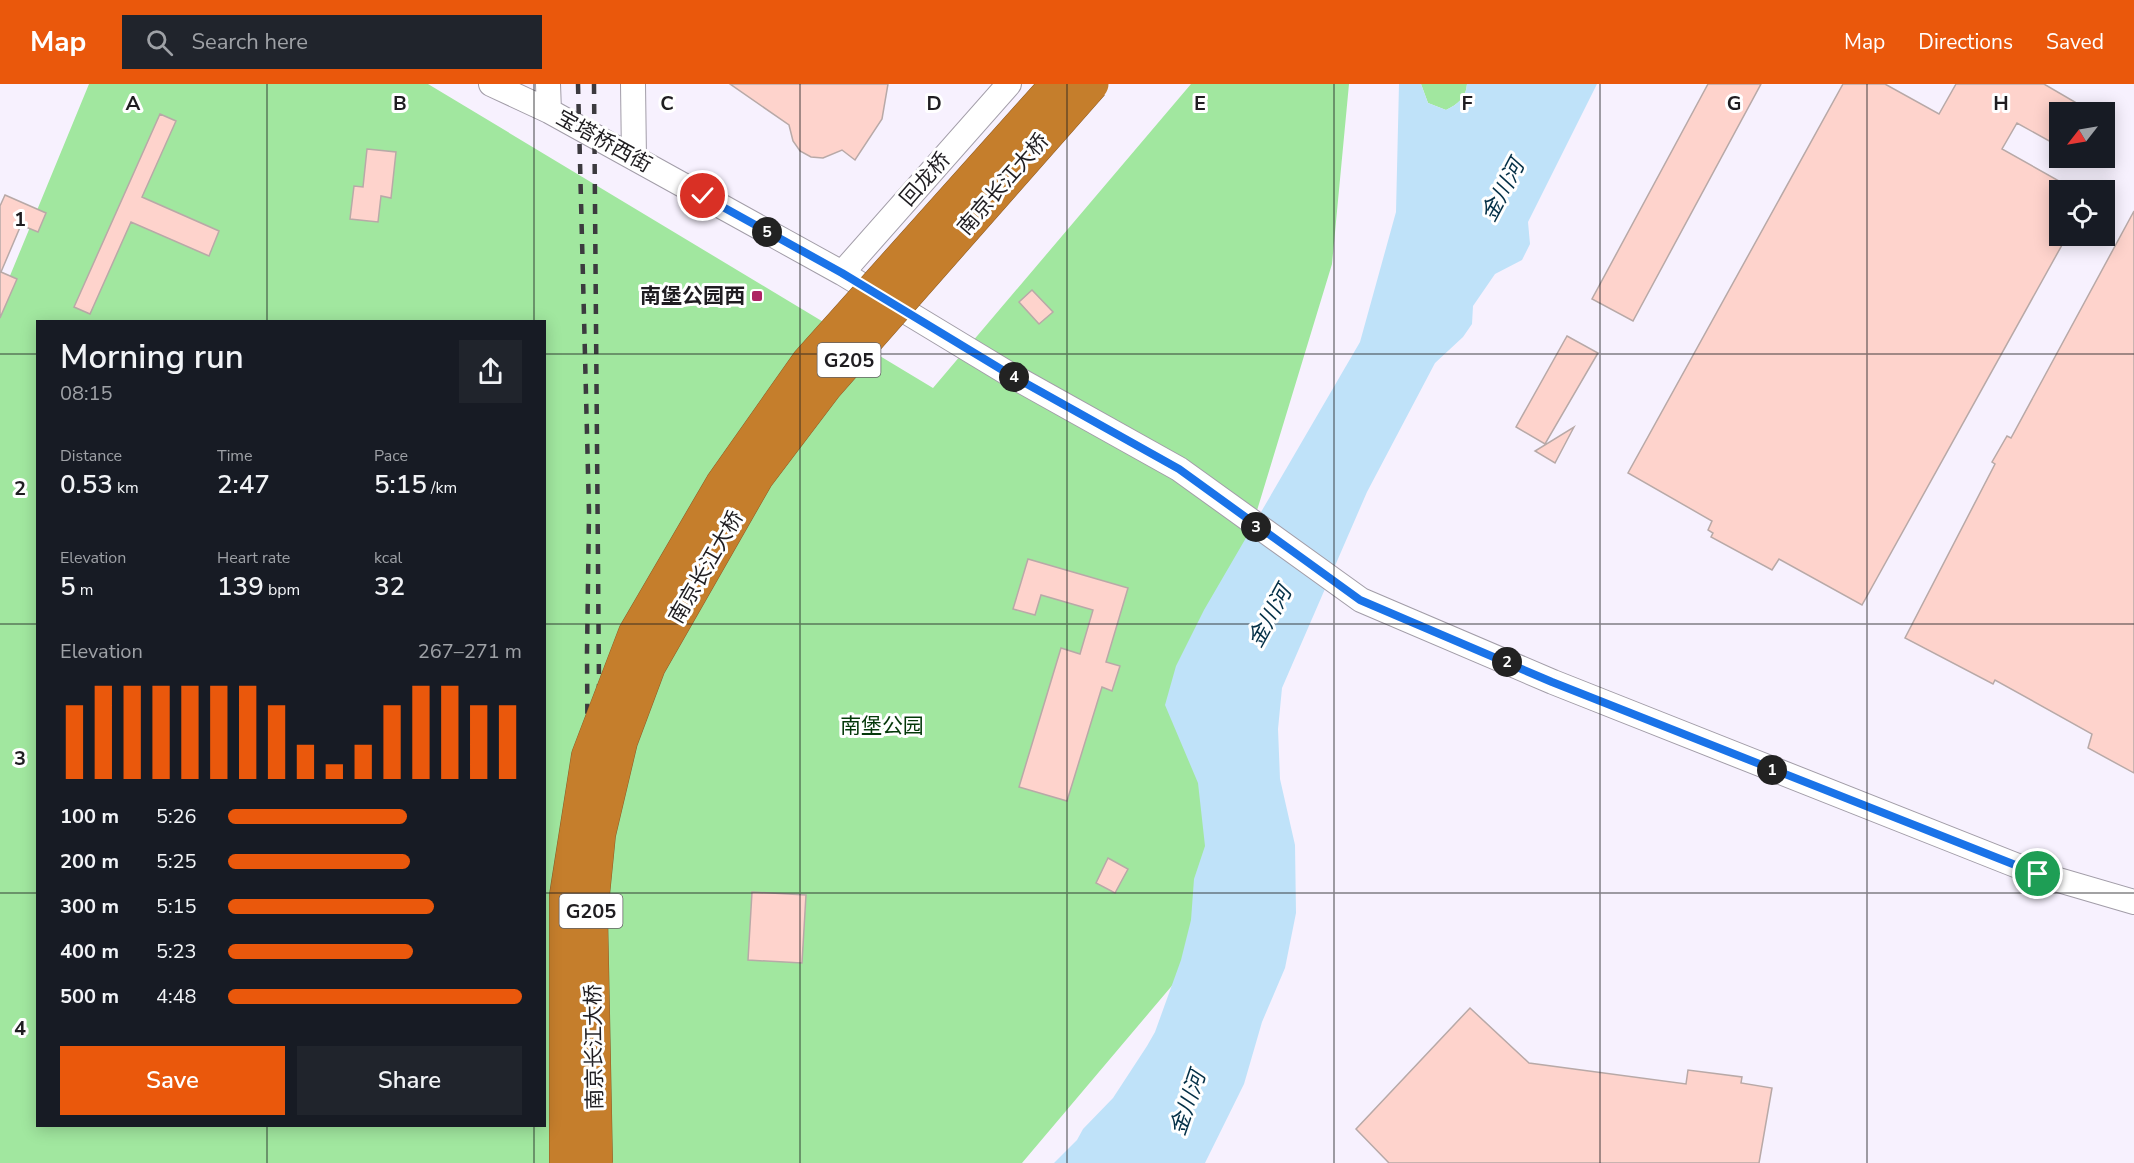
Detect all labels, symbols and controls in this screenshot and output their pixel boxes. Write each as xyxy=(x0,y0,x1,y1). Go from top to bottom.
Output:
search box xyxy=(122,15,542,69)
text: Map xyxy=(30,23,86,61)
icon: search xyxy=(143,26,176,59)
text: Search here xyxy=(191,27,308,57)
text: Map xyxy=(1844,28,1885,56)
text: Directions xyxy=(1918,28,2013,56)
text: Saved xyxy=(2046,28,2104,56)
text: A xyxy=(126,90,141,117)
text: B xyxy=(393,90,407,117)
text: C xyxy=(660,90,674,117)
text: D xyxy=(926,90,942,117)
text: E xyxy=(1194,90,1206,117)
text: F xyxy=(1461,90,1473,117)
text: G xyxy=(1727,90,1741,117)
text: H xyxy=(1993,90,2009,117)
north arrow xyxy=(2049,102,2115,168)
map controls xyxy=(2049,102,2115,246)
street label: 宝塔桥西街 xyxy=(551,103,657,179)
street label: 南京长江大桥 xyxy=(951,127,1055,241)
street label: 回龙桥 xyxy=(894,146,956,212)
water label: 金川河 xyxy=(1474,151,1533,227)
pin xyxy=(677,170,728,221)
icon: check xyxy=(686,179,719,212)
button: locate xyxy=(2049,180,2115,246)
text: 1 xyxy=(14,206,26,233)
pin: 5 xyxy=(752,217,782,247)
text: 5 xyxy=(762,221,772,243)
place label: 南堡公园西 xyxy=(640,282,745,310)
marker: 南堡公园西 xyxy=(750,289,764,303)
text: Morning run xyxy=(60,335,244,380)
button: share xyxy=(459,340,522,403)
road number: G205 xyxy=(818,343,880,377)
pin: 4 xyxy=(999,362,1029,392)
text: 4 xyxy=(1009,366,1019,388)
text: 08:15 xyxy=(60,380,113,407)
text: Distance xyxy=(60,445,122,467)
text: Time xyxy=(217,445,253,467)
text: Pace xyxy=(374,445,408,467)
text: 0.53 xyxy=(60,467,113,502)
text: 2:47 xyxy=(217,467,270,502)
text: 5:15 xyxy=(374,467,427,502)
text: 2 xyxy=(14,475,26,502)
text: km xyxy=(113,477,139,499)
text: /km xyxy=(427,477,457,499)
street label: 南京长江大桥 xyxy=(662,505,750,629)
pin: 3 xyxy=(1241,512,1271,542)
text: 3 xyxy=(1251,516,1261,538)
text: Elevation xyxy=(60,547,126,569)
text: Heart rate xyxy=(217,547,290,569)
text: kcal xyxy=(374,547,402,569)
text: 5 xyxy=(60,569,76,604)
text: 139 xyxy=(217,569,264,604)
text: 32 xyxy=(374,569,405,604)
water label: 金川河 xyxy=(1241,577,1301,653)
text: m xyxy=(76,579,93,601)
text: bpm xyxy=(264,579,300,601)
text: Elevation xyxy=(60,638,143,665)
text: 267–271 m xyxy=(418,638,522,665)
pin: 2 xyxy=(1492,647,1522,677)
text: 2 xyxy=(1502,651,1512,673)
park label: 南堡公园 xyxy=(840,712,924,740)
text: 3 xyxy=(14,745,26,772)
pin: 1 xyxy=(1757,755,1787,785)
text: 1 xyxy=(1767,759,1777,781)
text: 100 m xyxy=(60,803,119,830)
text: 5:26 xyxy=(156,803,197,830)
text: 200 m xyxy=(60,848,119,875)
text: 5:25 xyxy=(156,848,197,875)
pin xyxy=(2012,848,2063,899)
icon: arrive xyxy=(2021,857,2054,890)
text: 300 m xyxy=(60,893,119,920)
text: 5:15 xyxy=(156,893,197,920)
road number: G205 xyxy=(560,894,622,928)
text: 400 m xyxy=(60,938,119,965)
text: 5:23 xyxy=(156,938,197,965)
text: 500 m xyxy=(60,983,119,1010)
text: 4:48 xyxy=(156,983,197,1010)
street label: 南京长江大桥 xyxy=(579,984,609,1110)
text: 4 xyxy=(14,1015,26,1042)
button: Save xyxy=(60,1046,285,1115)
button: Share xyxy=(297,1046,522,1115)
water label: 金川河 xyxy=(1163,1063,1214,1139)

